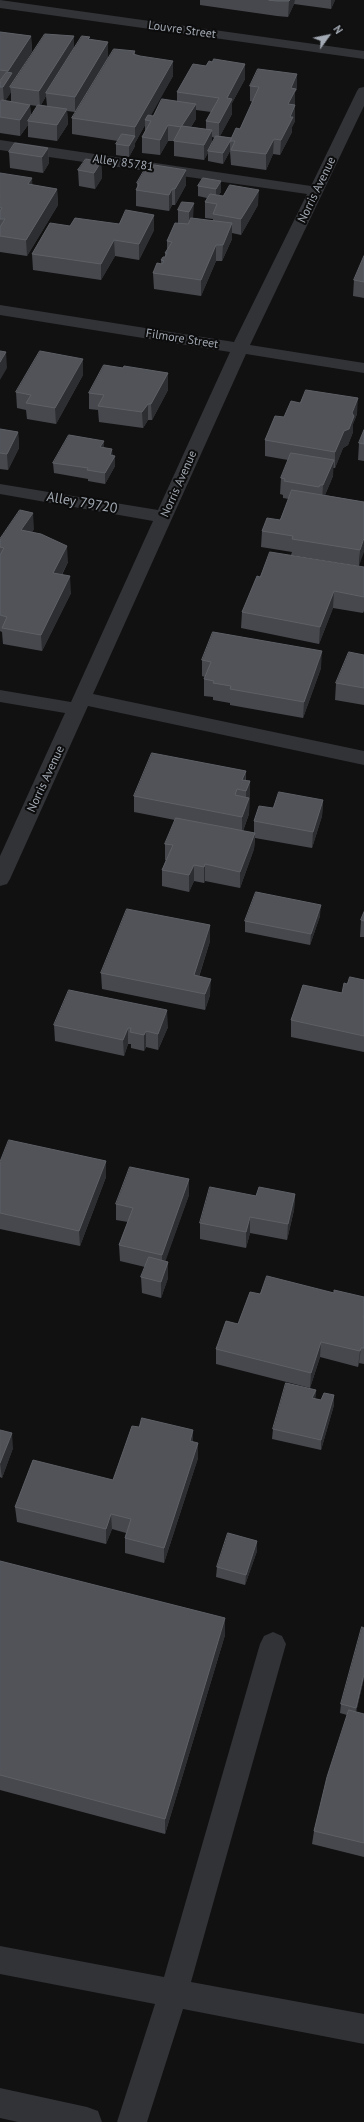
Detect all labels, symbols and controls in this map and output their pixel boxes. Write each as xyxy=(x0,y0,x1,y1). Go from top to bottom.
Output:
north arrow xyxy=(308,16,348,56)
street label: Louvre Street xyxy=(147,18,217,42)
text: N xyxy=(330,23,346,36)
street label: Alley 85781 xyxy=(92,152,154,174)
street label: Norris Avenue xyxy=(295,155,339,225)
street label: Filmore Street xyxy=(145,326,219,352)
street label: Norris Avenue xyxy=(158,448,200,520)
street label: Alley 79720 xyxy=(45,489,119,517)
street label: Norris Avenue xyxy=(24,744,68,814)

